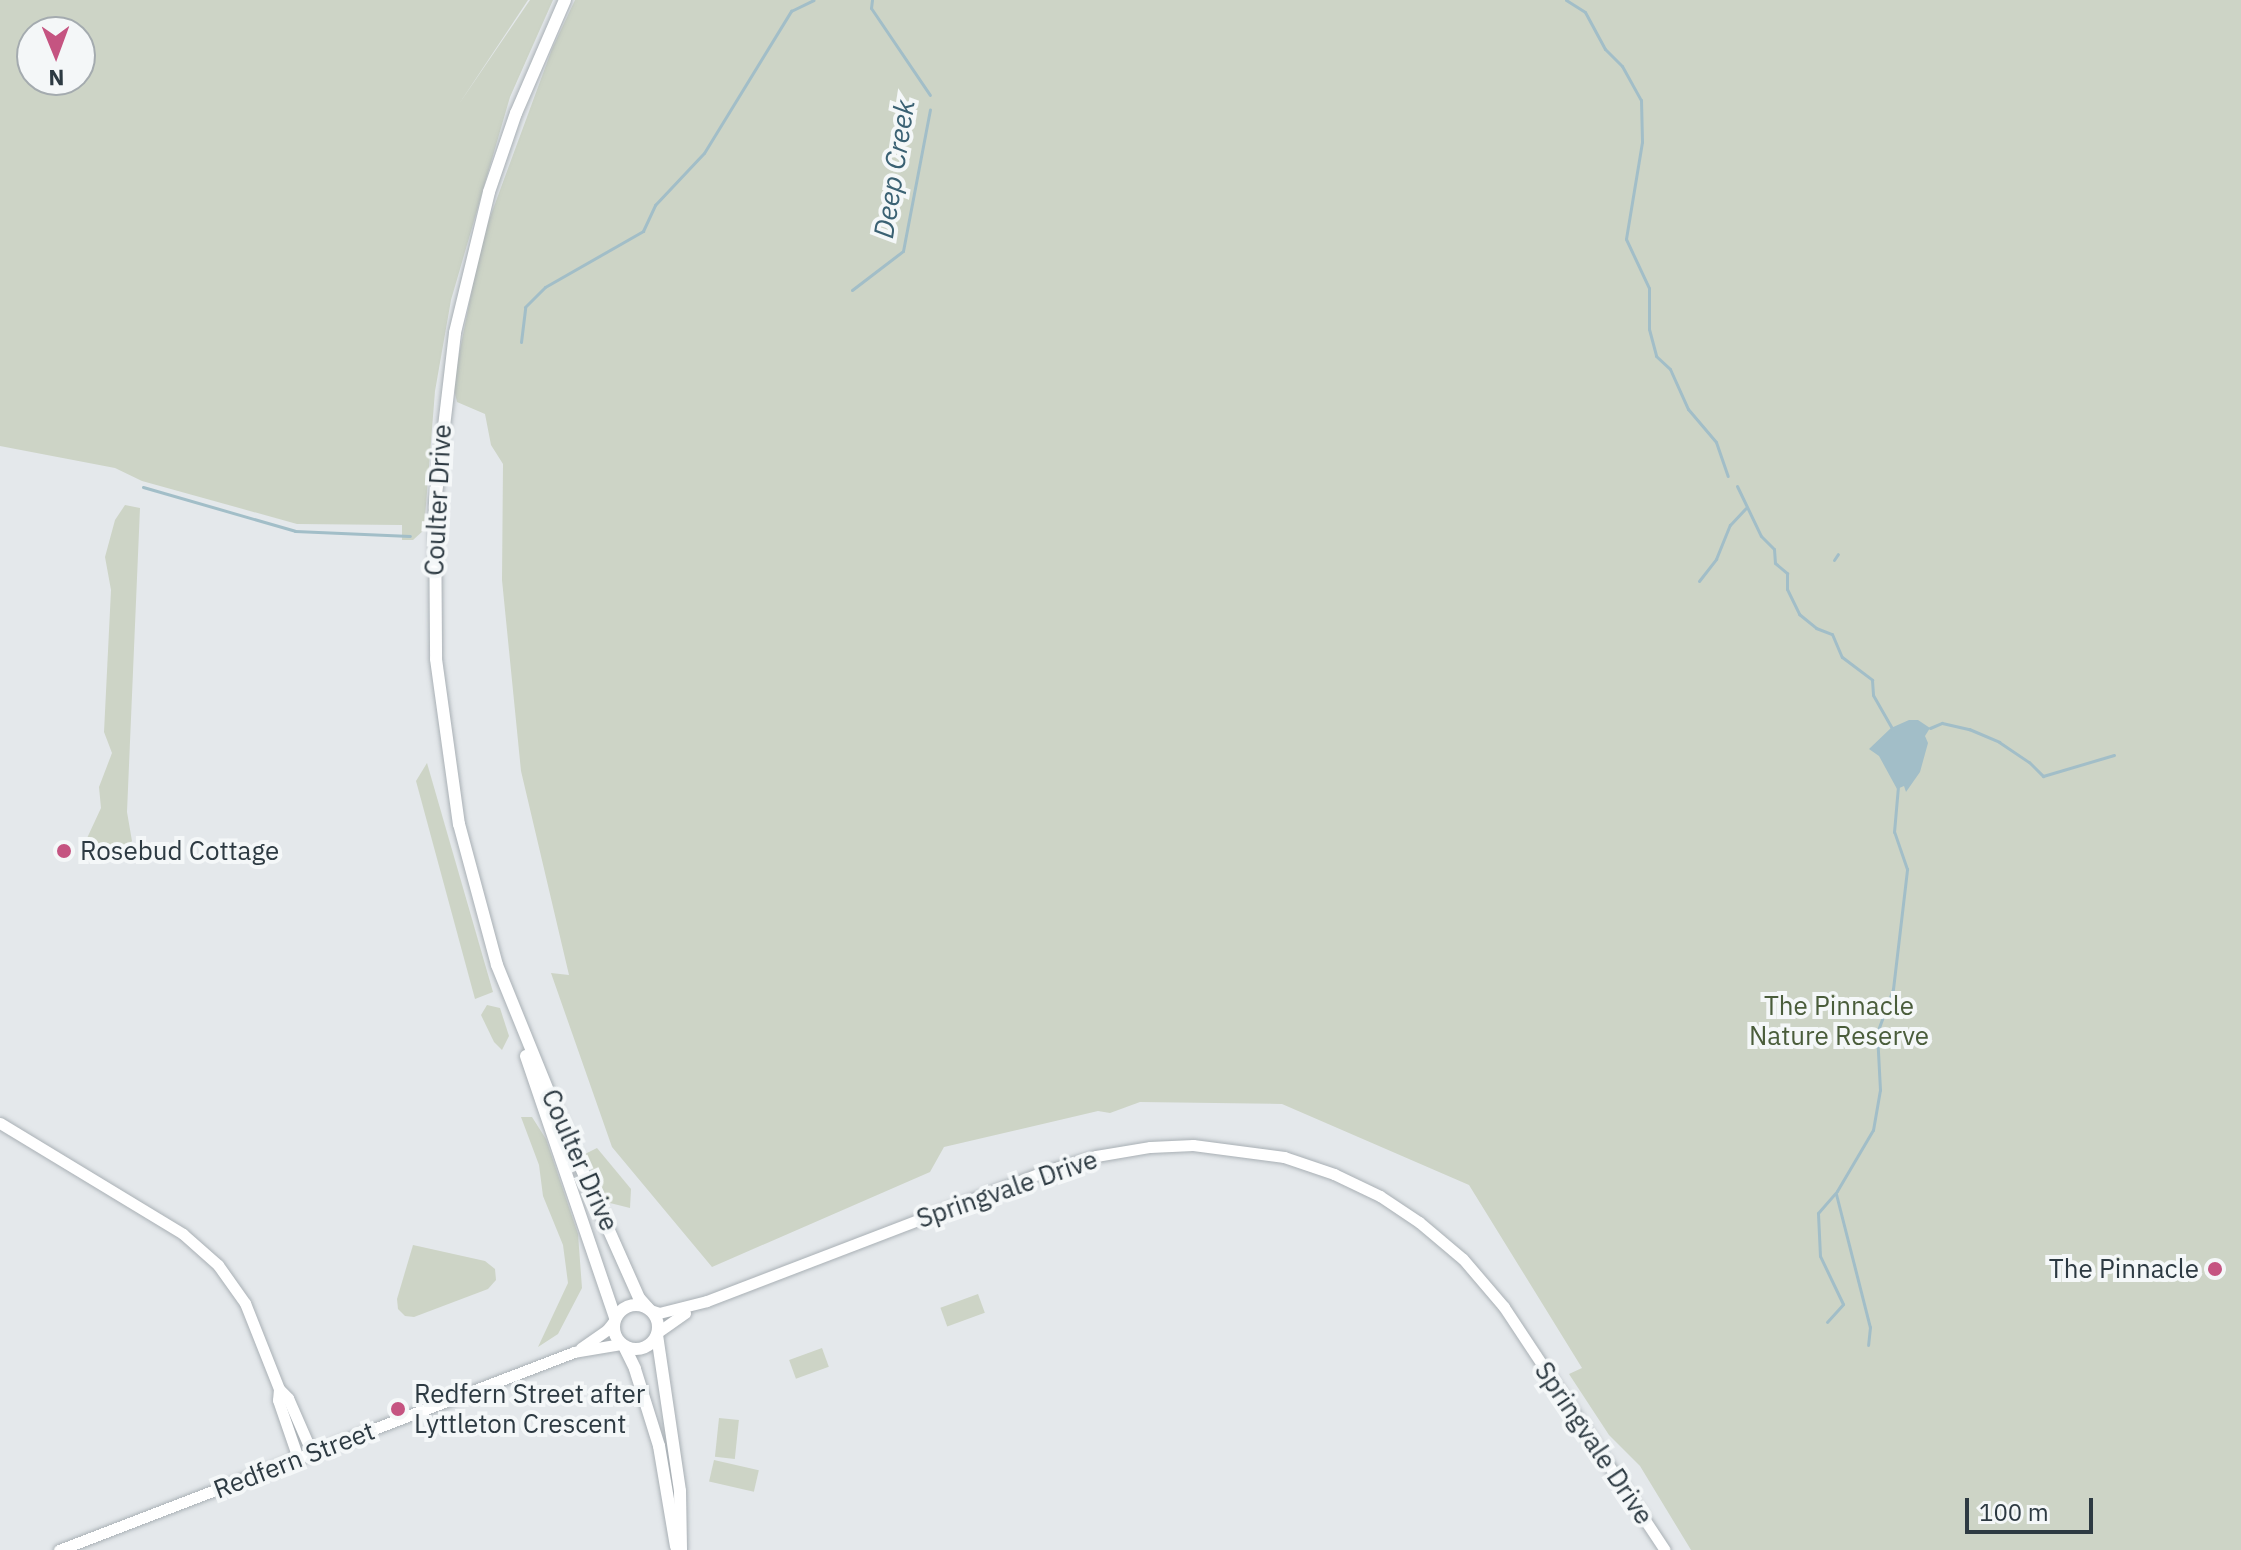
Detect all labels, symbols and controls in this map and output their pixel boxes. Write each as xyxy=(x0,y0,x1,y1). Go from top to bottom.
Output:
north arrow xyxy=(16,16,96,96)
text: N xyxy=(48,64,65,93)
water label: Deep Creek xyxy=(866,97,922,241)
street label: Coulter Drive xyxy=(418,423,458,577)
place label: Rosebud Cottage xyxy=(80,835,279,867)
marker: Rosebud Cottage xyxy=(55,842,73,860)
park label: The Pinnacle Nature Reserve xyxy=(1749,990,1929,1052)
street label: Coulter Drive xyxy=(535,1084,625,1236)
street label: Springvale Drive xyxy=(913,1143,1101,1235)
place label: The Pinnacle xyxy=(2049,1253,2199,1285)
marker: The Pinnacle xyxy=(2206,1260,2224,1278)
street label: Springvale Drive xyxy=(1528,1356,1660,1530)
place label: Redfern Street after Lyttleton Crescent xyxy=(414,1378,645,1440)
marker: Redfern Street after Lyttleton Crescent xyxy=(389,1400,407,1418)
street label: Redfern Street xyxy=(209,1415,379,1505)
scale bar xyxy=(1969,1482,2097,1532)
text: 100 m xyxy=(1979,1496,2049,1528)

